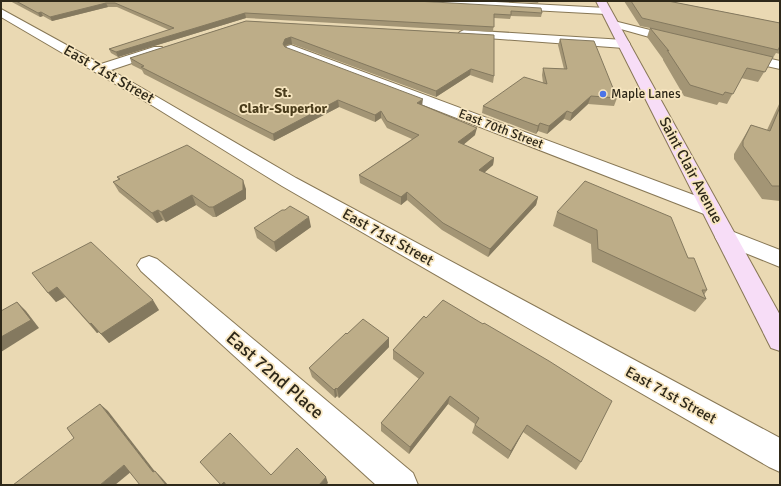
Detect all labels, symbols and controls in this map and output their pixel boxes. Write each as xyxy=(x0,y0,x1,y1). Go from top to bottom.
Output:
street label: East 71st Street xyxy=(61,41,157,107)
district label: St. Clair-Superior xyxy=(239,84,327,117)
place label: Maple Lanes xyxy=(611,86,681,102)
marker: Maple Lanes xyxy=(598,89,608,99)
street label: East 70th Street xyxy=(456,106,546,153)
street label: Saint Clair Avenue xyxy=(655,114,727,226)
street label: East 71st Street xyxy=(339,205,437,269)
street label: East 72nd Place xyxy=(222,327,328,423)
street label: East 71st Street xyxy=(622,363,720,427)

